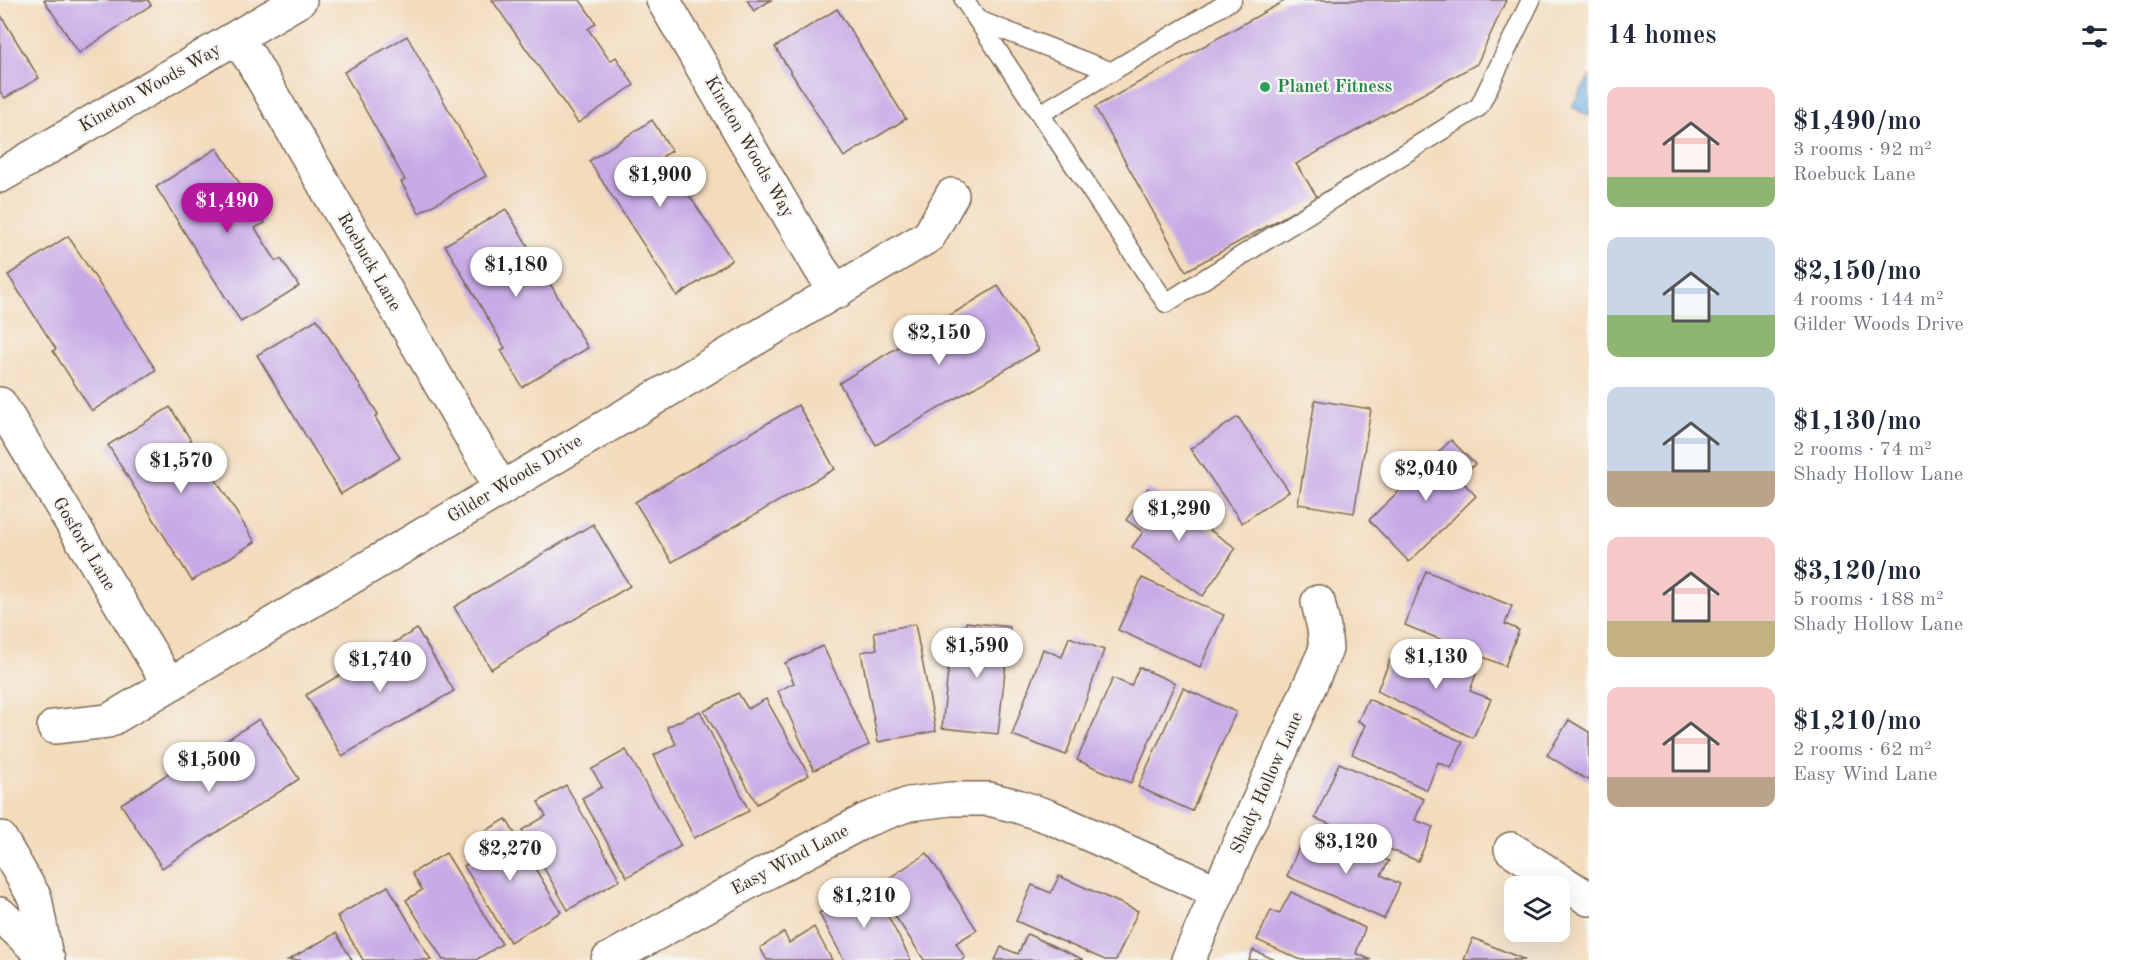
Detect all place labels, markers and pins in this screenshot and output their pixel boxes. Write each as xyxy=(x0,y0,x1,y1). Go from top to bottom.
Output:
place label: Planet Fitness xyxy=(1277,78,1393,96)
marker: Planet Fitness xyxy=(1258,80,1272,94)
pin: $1,900 xyxy=(611,157,709,208)
pin: $1,490 xyxy=(178,183,276,234)
pin: $1,180 xyxy=(467,247,565,298)
pin: $2,150 xyxy=(890,315,988,366)
pin: $1,570 xyxy=(132,443,230,494)
pin: $2,040 xyxy=(1377,451,1475,502)
pin: $1,290 xyxy=(1130,491,1228,542)
pin: $1,590 xyxy=(928,628,1026,679)
pin: $1,130 xyxy=(1387,639,1485,690)
pin: $1,740 xyxy=(331,642,429,693)
pin: $1,500 xyxy=(160,742,258,793)
pin: $3,120 xyxy=(1297,824,1395,875)
pin: $2,270 xyxy=(461,831,559,882)
pin: $1,210 xyxy=(815,878,913,929)

